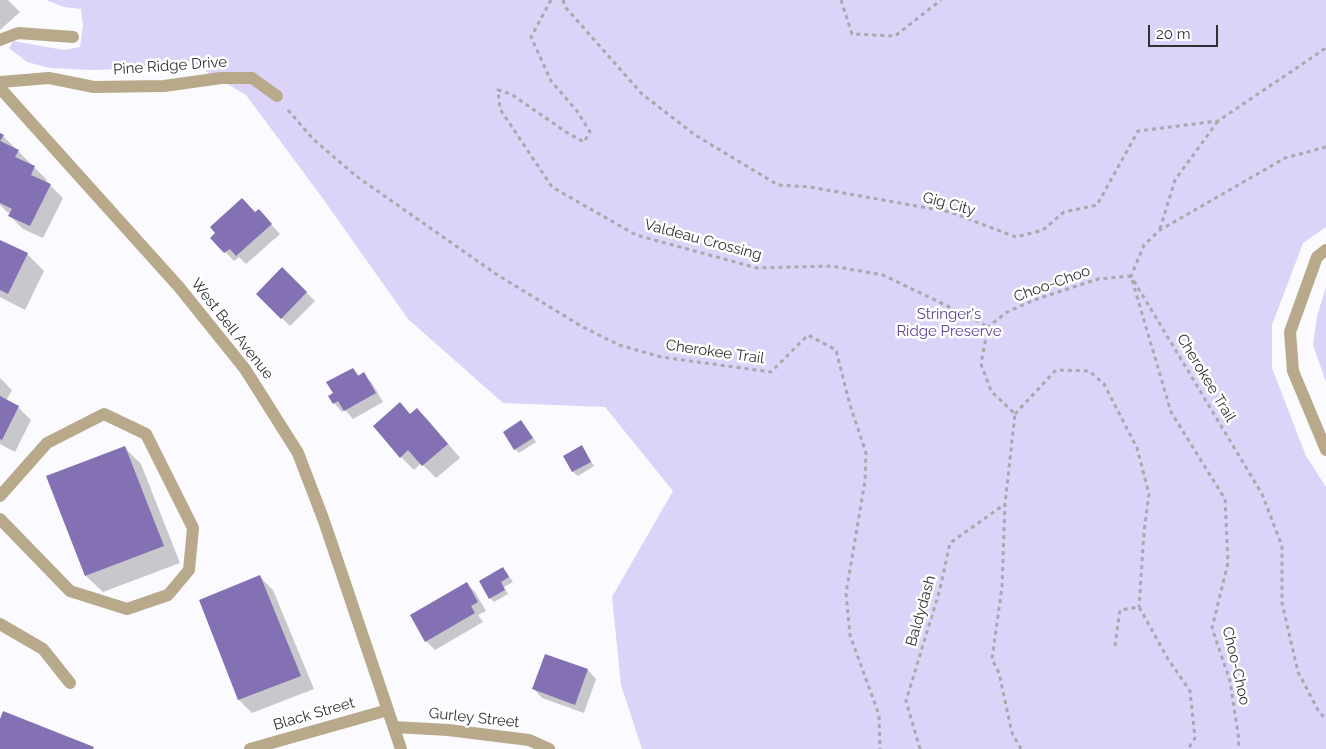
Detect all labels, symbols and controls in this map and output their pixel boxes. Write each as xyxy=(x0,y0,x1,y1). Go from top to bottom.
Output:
scale bar xyxy=(1151,15,1221,47)
text: 20 m xyxy=(1156,25,1191,43)
street label: Pine Ridge Drive xyxy=(113,53,227,79)
street label: Gig City xyxy=(921,188,977,220)
street label: Valdeau Crossing xyxy=(642,216,764,264)
street label: Choo-Choo xyxy=(1011,262,1093,306)
street label: West Bell Avenue xyxy=(187,275,277,383)
park label: Stringer's Ridge Preserve xyxy=(896,305,1002,340)
street label: Cherokee Trail xyxy=(1173,331,1239,425)
street label: Cherokee Trail xyxy=(665,336,765,368)
street label: Baldydash xyxy=(902,573,940,649)
street label: Choo-Choo xyxy=(1218,625,1254,707)
street label: Black Street xyxy=(271,694,357,734)
street label: Gurley Street xyxy=(428,704,520,732)

